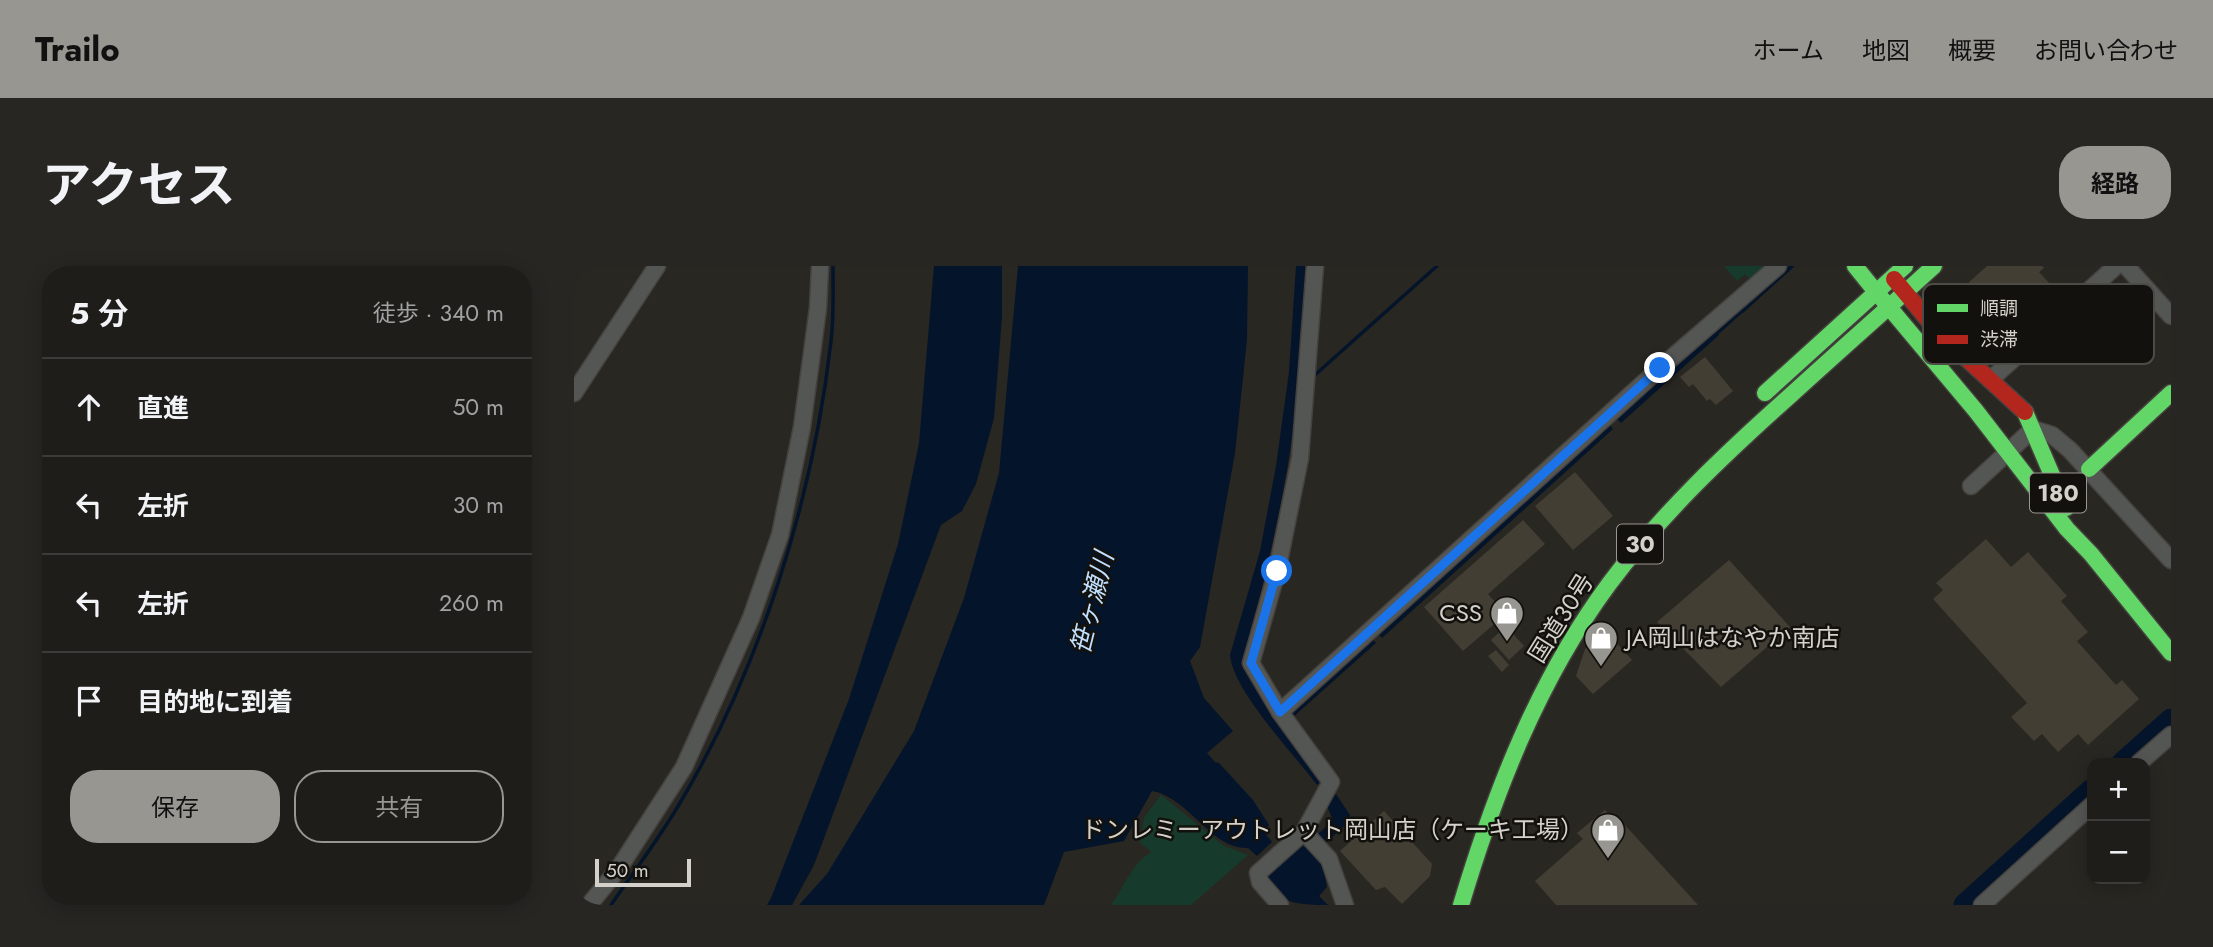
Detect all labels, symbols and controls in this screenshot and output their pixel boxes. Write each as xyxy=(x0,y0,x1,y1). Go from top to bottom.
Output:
text: Trailo xyxy=(35,26,120,73)
text: ホーム xyxy=(1753,33,1824,68)
text: 地図 xyxy=(1862,33,1910,68)
text: 概要 xyxy=(1948,33,1996,68)
text: お問い合わせ xyxy=(2034,33,2178,68)
button: 経路 xyxy=(2059,146,2171,219)
text: アクセス xyxy=(42,150,236,220)
legend xyxy=(1923,284,2154,364)
text: 5 分 xyxy=(70,292,128,335)
text: 順調 xyxy=(1980,295,2018,322)
text: 徒歩 · 340 m xyxy=(373,296,504,330)
text: 渋滞 xyxy=(1980,326,2018,353)
route end xyxy=(1644,352,1675,383)
icon: ahead xyxy=(70,388,108,426)
text: 直進 xyxy=(137,389,189,427)
text: 50 m xyxy=(452,390,504,424)
road number: 180 xyxy=(2030,474,2086,512)
icon: left xyxy=(70,486,108,524)
text: 左折 xyxy=(137,487,189,525)
text: 30 m xyxy=(453,488,504,522)
road number: 30 xyxy=(1617,524,1663,564)
water label: 笹ヶ瀬川 xyxy=(1061,545,1124,658)
route start xyxy=(1261,555,1292,586)
street label: 国道30号 xyxy=(1519,566,1602,669)
icon: left xyxy=(70,584,108,622)
text: 左折 xyxy=(137,585,189,623)
text: 260 m xyxy=(439,586,504,620)
shop icon: CSS xyxy=(1488,594,1526,643)
place label: CSS xyxy=(1439,595,1482,630)
shop icon: JA岡山はなやか南店 xyxy=(1582,619,1620,668)
place label: JA岡山はなやか南店 xyxy=(1623,620,1840,655)
icon: arrive xyxy=(70,682,108,720)
text: 目的地に到着 xyxy=(137,683,293,721)
map controls xyxy=(2087,758,2150,884)
button: + xyxy=(2087,758,2150,821)
button: 保存 xyxy=(70,770,280,843)
button: 共有 xyxy=(294,770,504,843)
shop icon: ドンレミーアウトレット岡山店（ケーキ工場） xyxy=(1589,811,1627,860)
place label: ドンレミーアウトレット岡山店（ケーキ工場） xyxy=(1081,812,1584,847)
button: − xyxy=(2087,821,2150,884)
scale bar xyxy=(595,856,691,888)
text: 50 m xyxy=(606,857,649,884)

